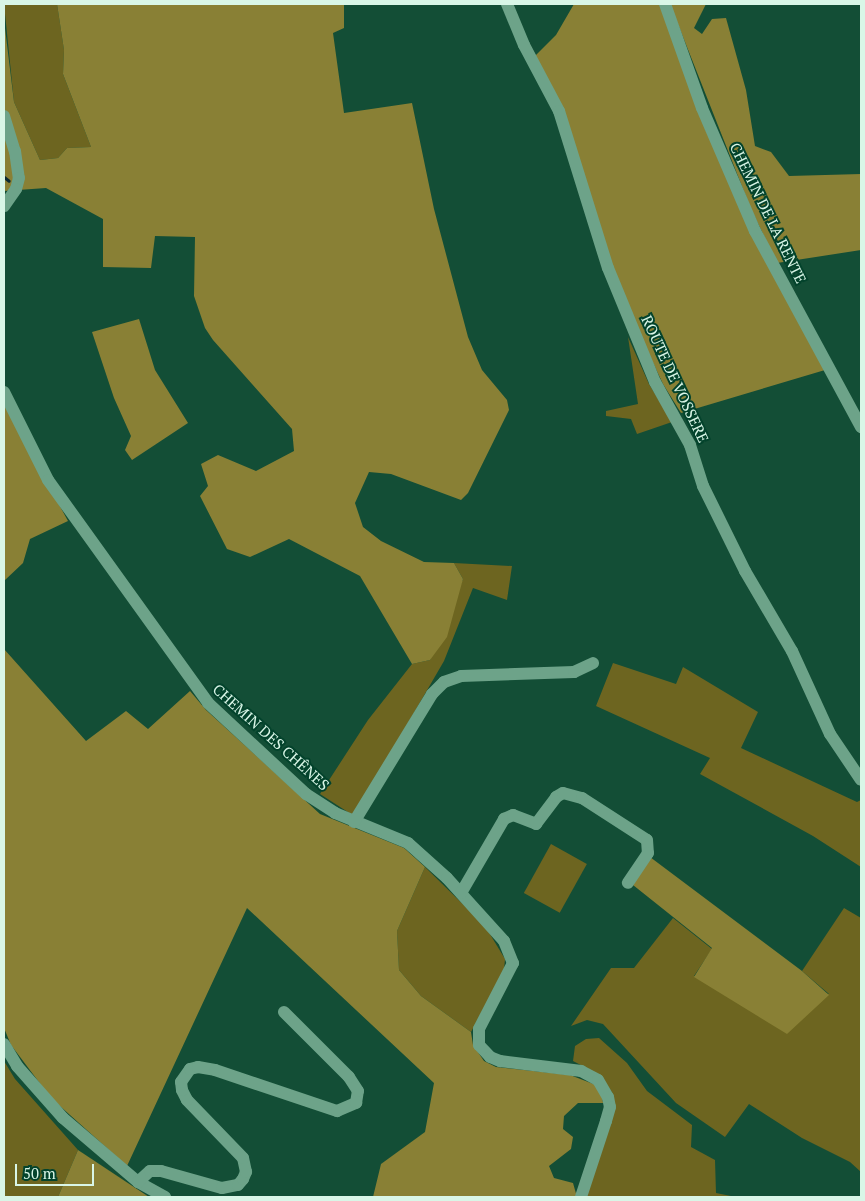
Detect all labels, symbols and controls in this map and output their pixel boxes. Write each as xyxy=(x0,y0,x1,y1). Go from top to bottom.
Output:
street label: CHEMIN DE LA RENTE xyxy=(726,140,810,286)
street label: ROUTE DE VOSSERE xyxy=(638,312,712,446)
street label: CHEMIN DES CHÊNES xyxy=(209,680,333,794)
scale bar xyxy=(18,1154,96,1186)
text: 50 m xyxy=(23,1163,56,1183)

